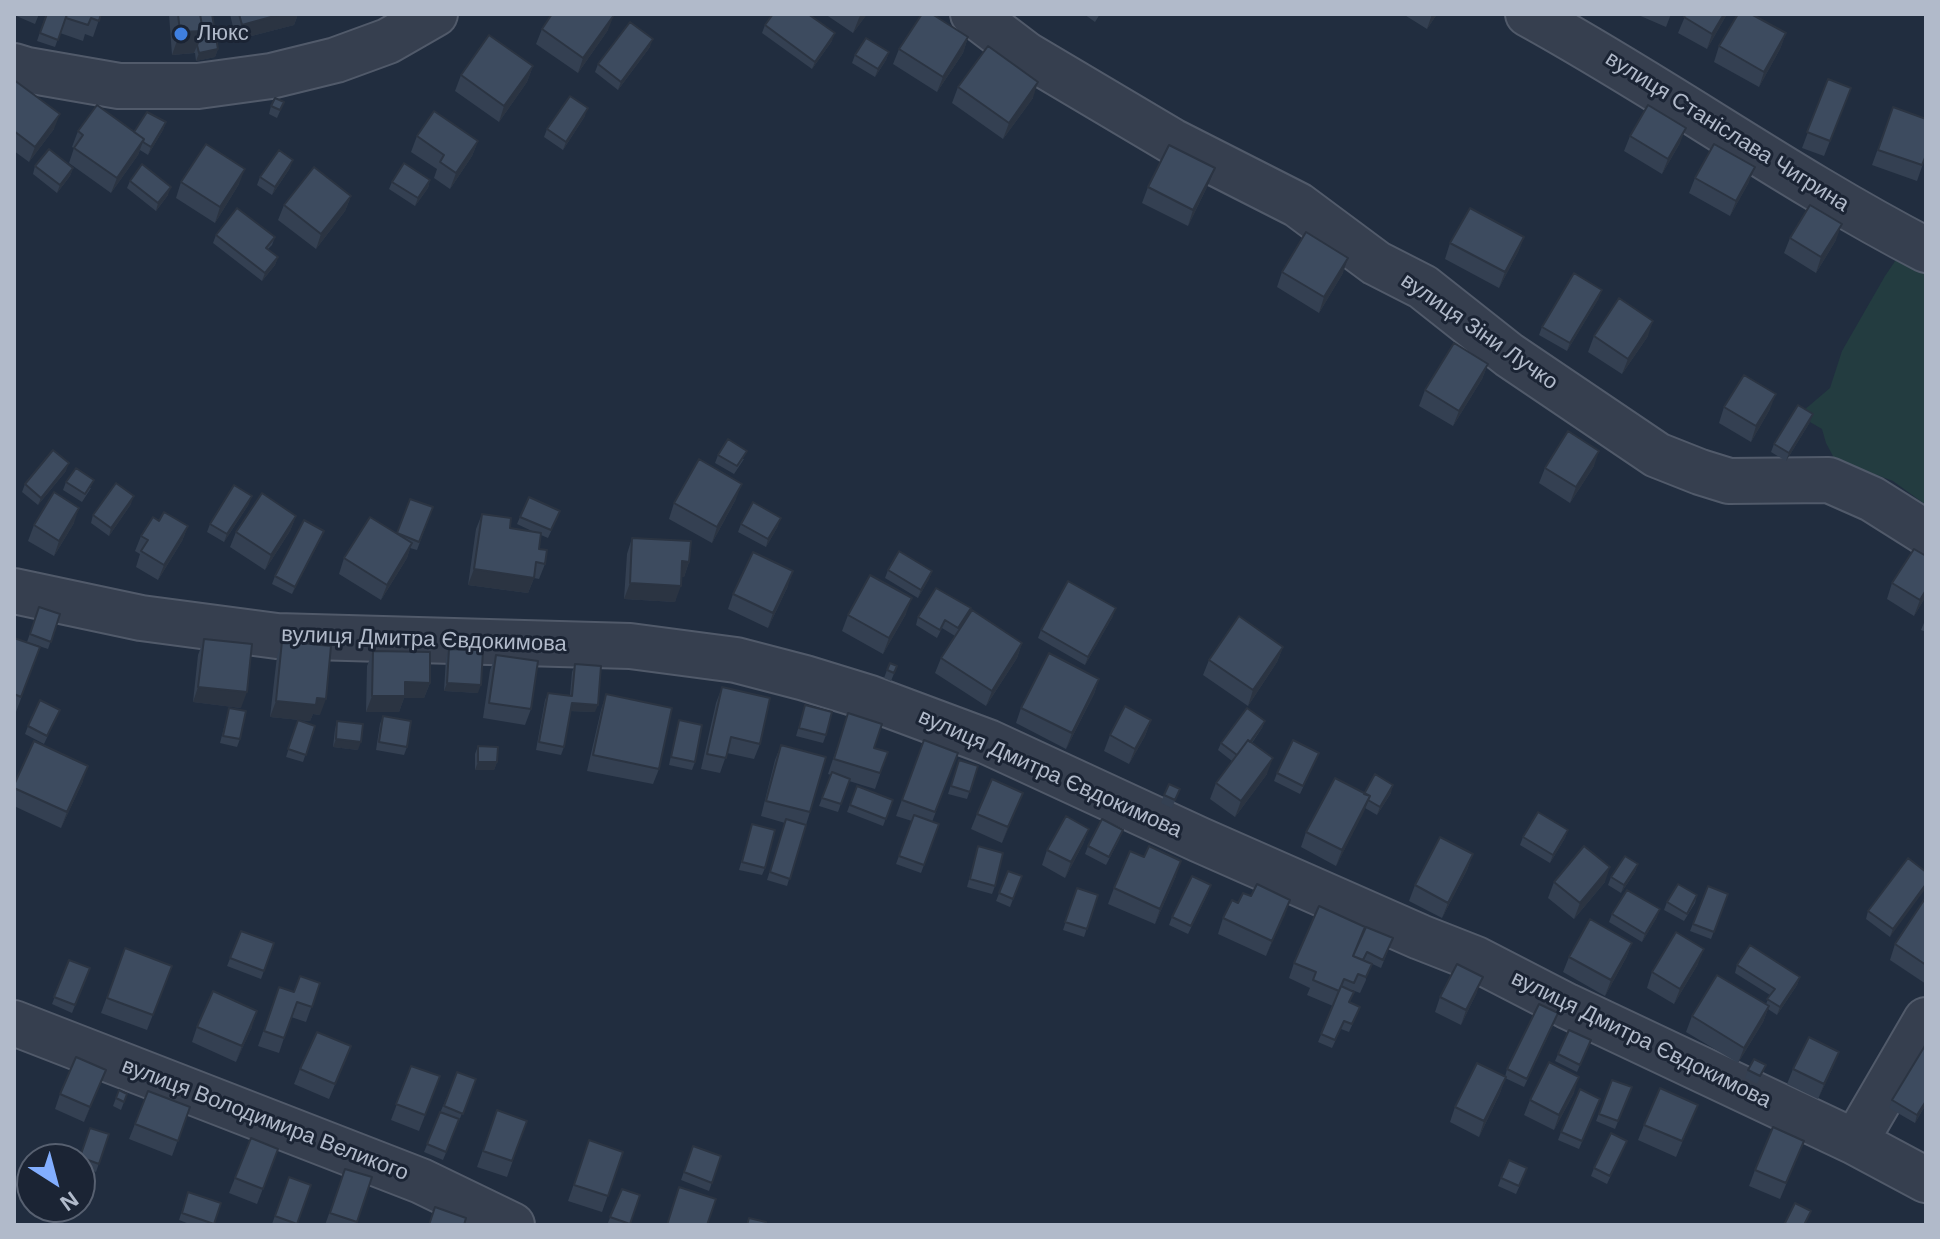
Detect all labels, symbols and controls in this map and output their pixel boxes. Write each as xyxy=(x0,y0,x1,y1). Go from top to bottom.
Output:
place label: Люкс xyxy=(197,21,249,47)
marker: Люкс xyxy=(172,25,190,43)
street label: вулиця Станіслава Чигрина xyxy=(1600,46,1854,218)
street label: вулиця Зіни Лучко xyxy=(1395,268,1563,396)
street label: вулиця Дмитра Євдокимова xyxy=(281,622,567,658)
street label: вулиця Дмитра Євдокимова xyxy=(914,704,1186,844)
street label: вулиця Дмитра Євдокимова xyxy=(1507,966,1775,1114)
street label: вулиця Володимира Великого xyxy=(118,1053,412,1187)
north arrow xyxy=(16,1143,96,1223)
text: N xyxy=(55,1186,83,1216)

